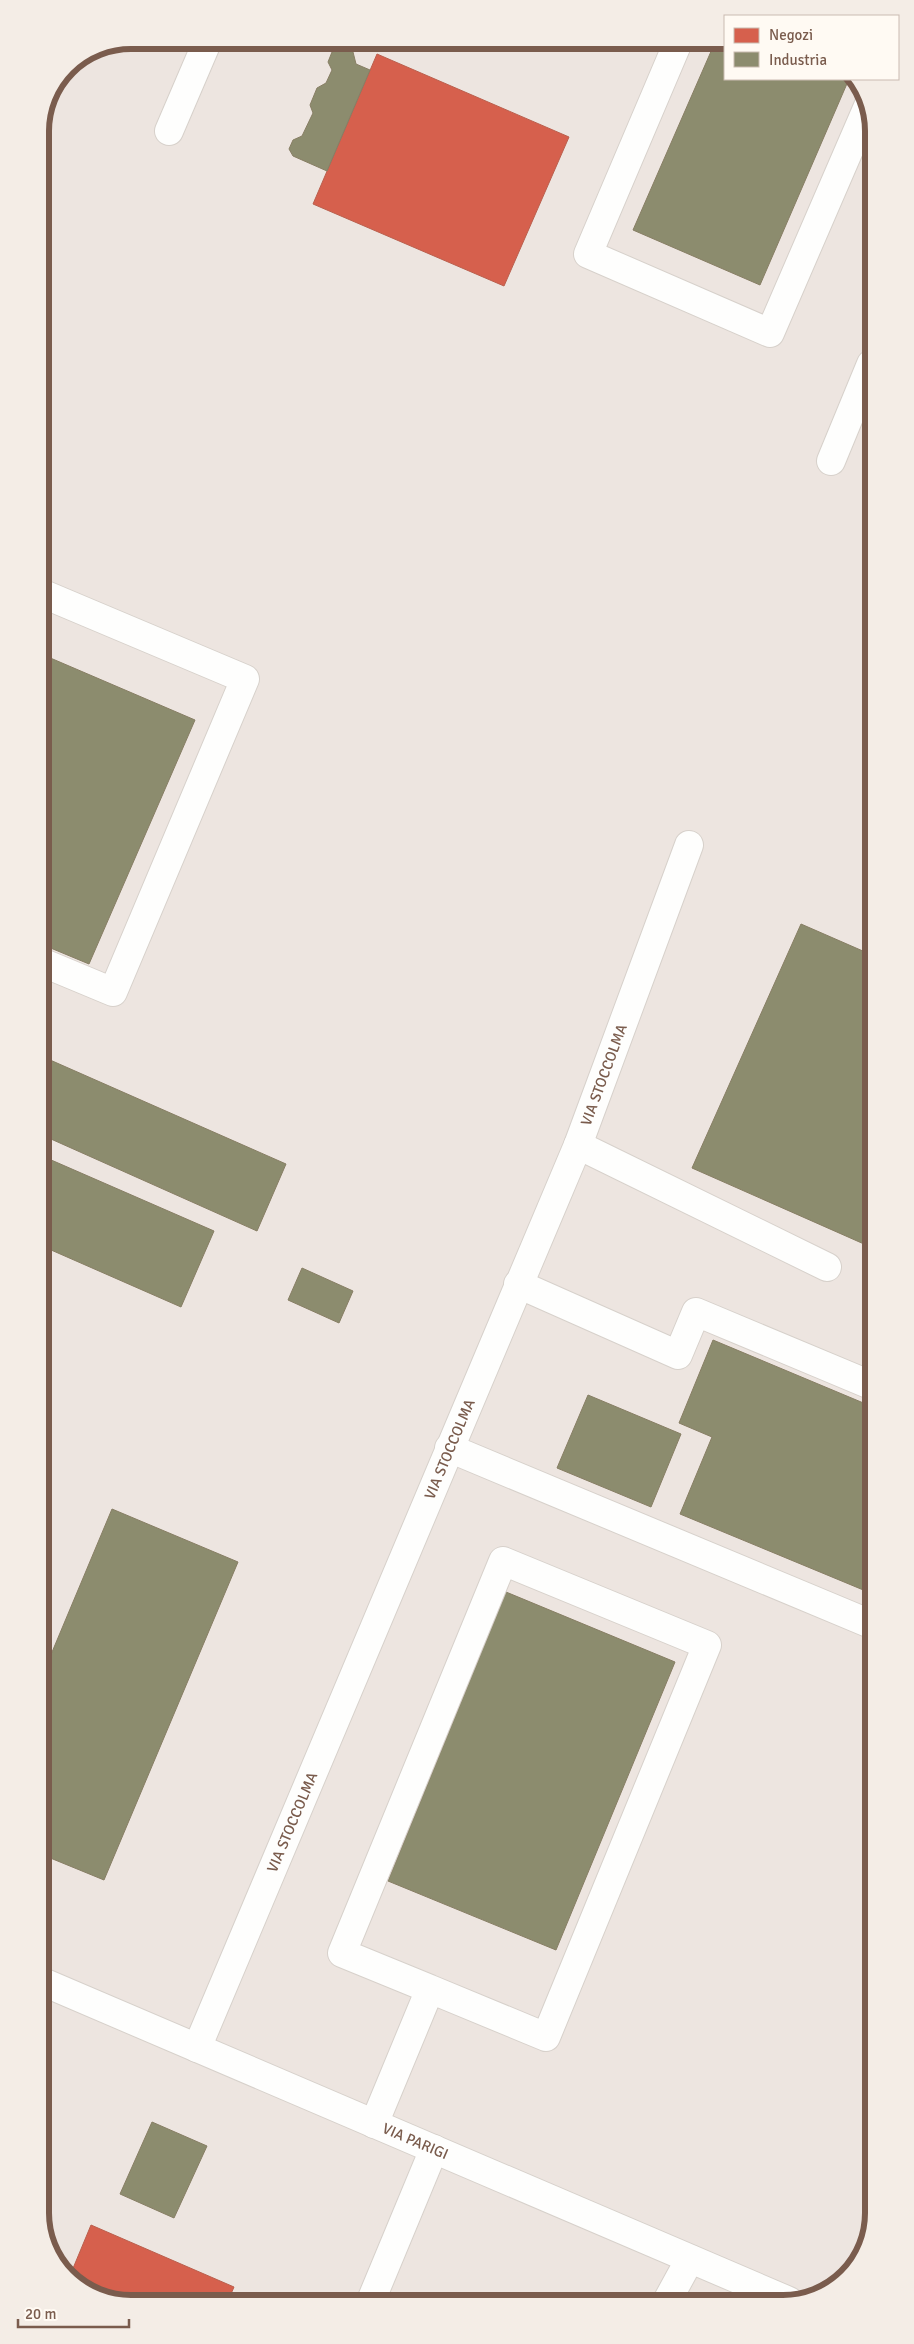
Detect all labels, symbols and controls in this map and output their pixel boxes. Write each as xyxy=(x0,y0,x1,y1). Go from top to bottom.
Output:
legend xyxy=(724,15,899,80)
text: Negozi xyxy=(769,26,813,44)
text: Industria xyxy=(769,51,827,69)
street label: VIA STOCCOLMA xyxy=(577,1021,631,1128)
street label: VIA STOCCOLMA xyxy=(421,1396,479,1502)
street label: VIA STOCCOLMA xyxy=(263,1769,321,1875)
street label: VIA PARIGI xyxy=(380,2119,451,2163)
scale bar xyxy=(18,2296,129,2328)
text: 20 m xyxy=(25,2305,56,2323)

